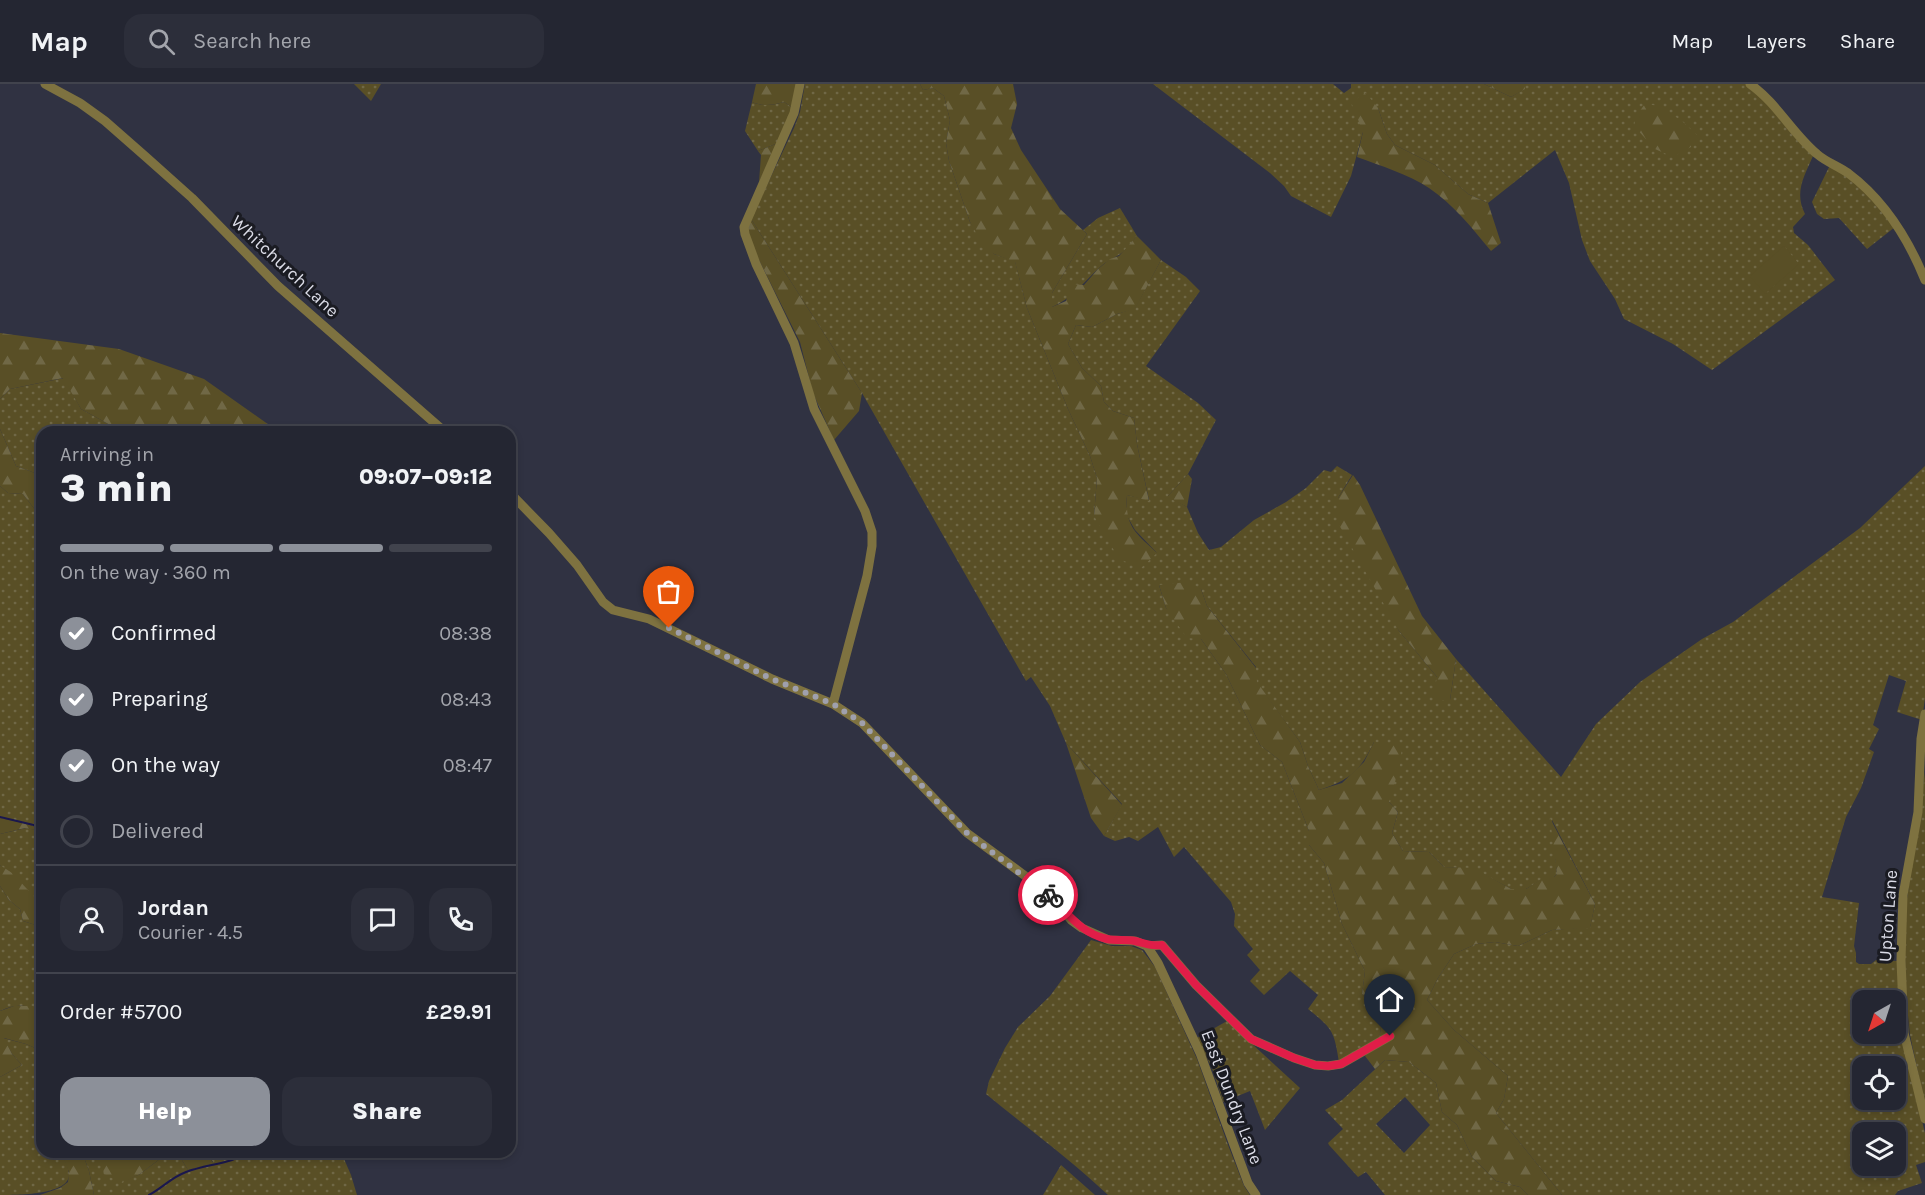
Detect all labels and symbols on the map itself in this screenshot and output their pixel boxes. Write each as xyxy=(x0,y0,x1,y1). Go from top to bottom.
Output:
street label: Whitchurch Lane xyxy=(226,210,344,322)
pin xyxy=(643,566,694,628)
courier xyxy=(1018,865,1078,925)
street label: Upton Lane xyxy=(1874,869,1902,963)
pin xyxy=(1364,974,1415,1036)
north arrow xyxy=(1852,990,1906,1044)
street label: East Dundry Lane xyxy=(1196,1027,1268,1167)

